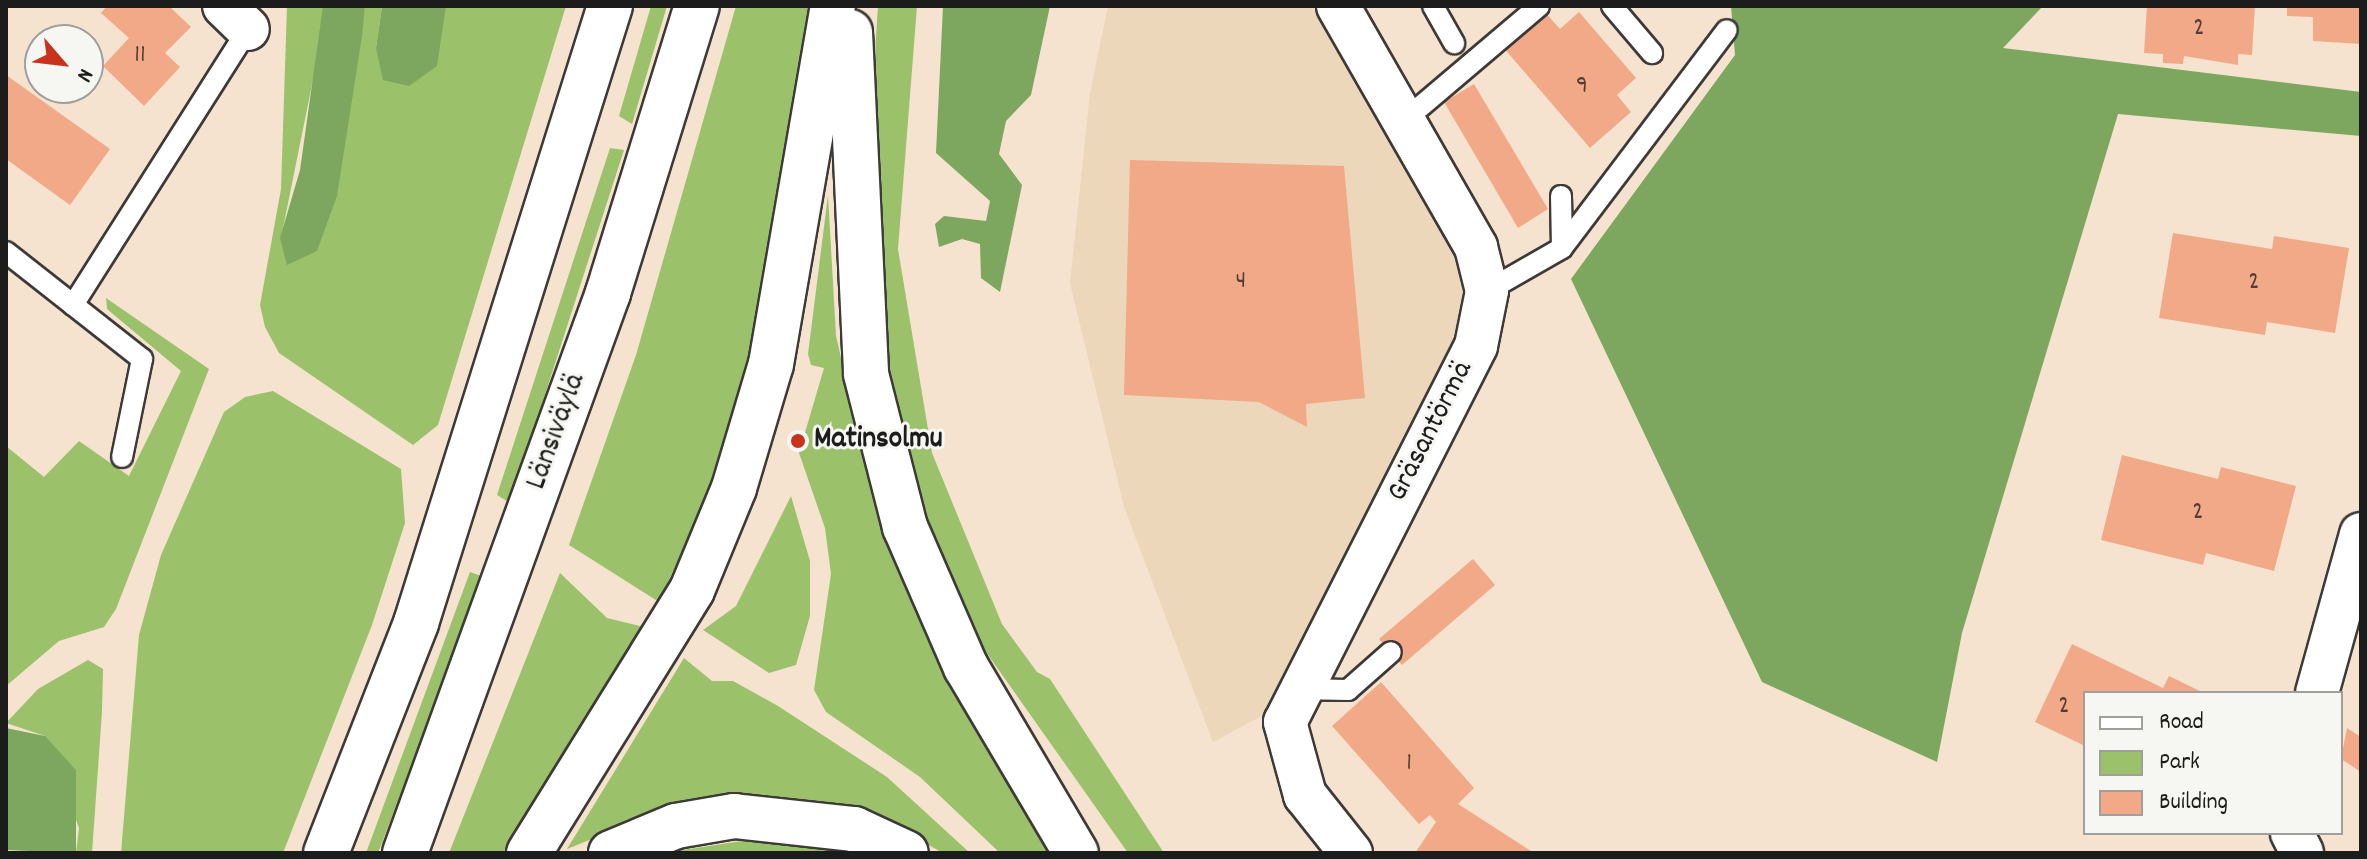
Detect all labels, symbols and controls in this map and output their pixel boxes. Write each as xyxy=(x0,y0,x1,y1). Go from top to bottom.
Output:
house number: 2 xyxy=(2193,13,2205,45)
north arrow xyxy=(24,24,104,104)
house number: 11 xyxy=(134,40,146,72)
text: N xyxy=(68,62,100,87)
house number: 9 xyxy=(1576,71,1588,103)
house number: 4 xyxy=(1236,266,1246,298)
house number: 2 xyxy=(2248,267,2260,299)
street label: Gräsantörmä xyxy=(1381,356,1483,508)
street label: Länsiväylä xyxy=(520,369,596,495)
place label: Matinsolmu xyxy=(814,423,943,459)
marker: Matinsolmu xyxy=(789,432,807,450)
house number: 2 xyxy=(2192,497,2204,529)
house number: 2 xyxy=(2058,691,2070,723)
legend xyxy=(2083,691,2343,835)
text: Road xyxy=(2159,706,2204,740)
text: Park xyxy=(2159,746,2200,780)
house number: 1 xyxy=(1406,748,1412,780)
text: Building xyxy=(2159,786,2228,820)

